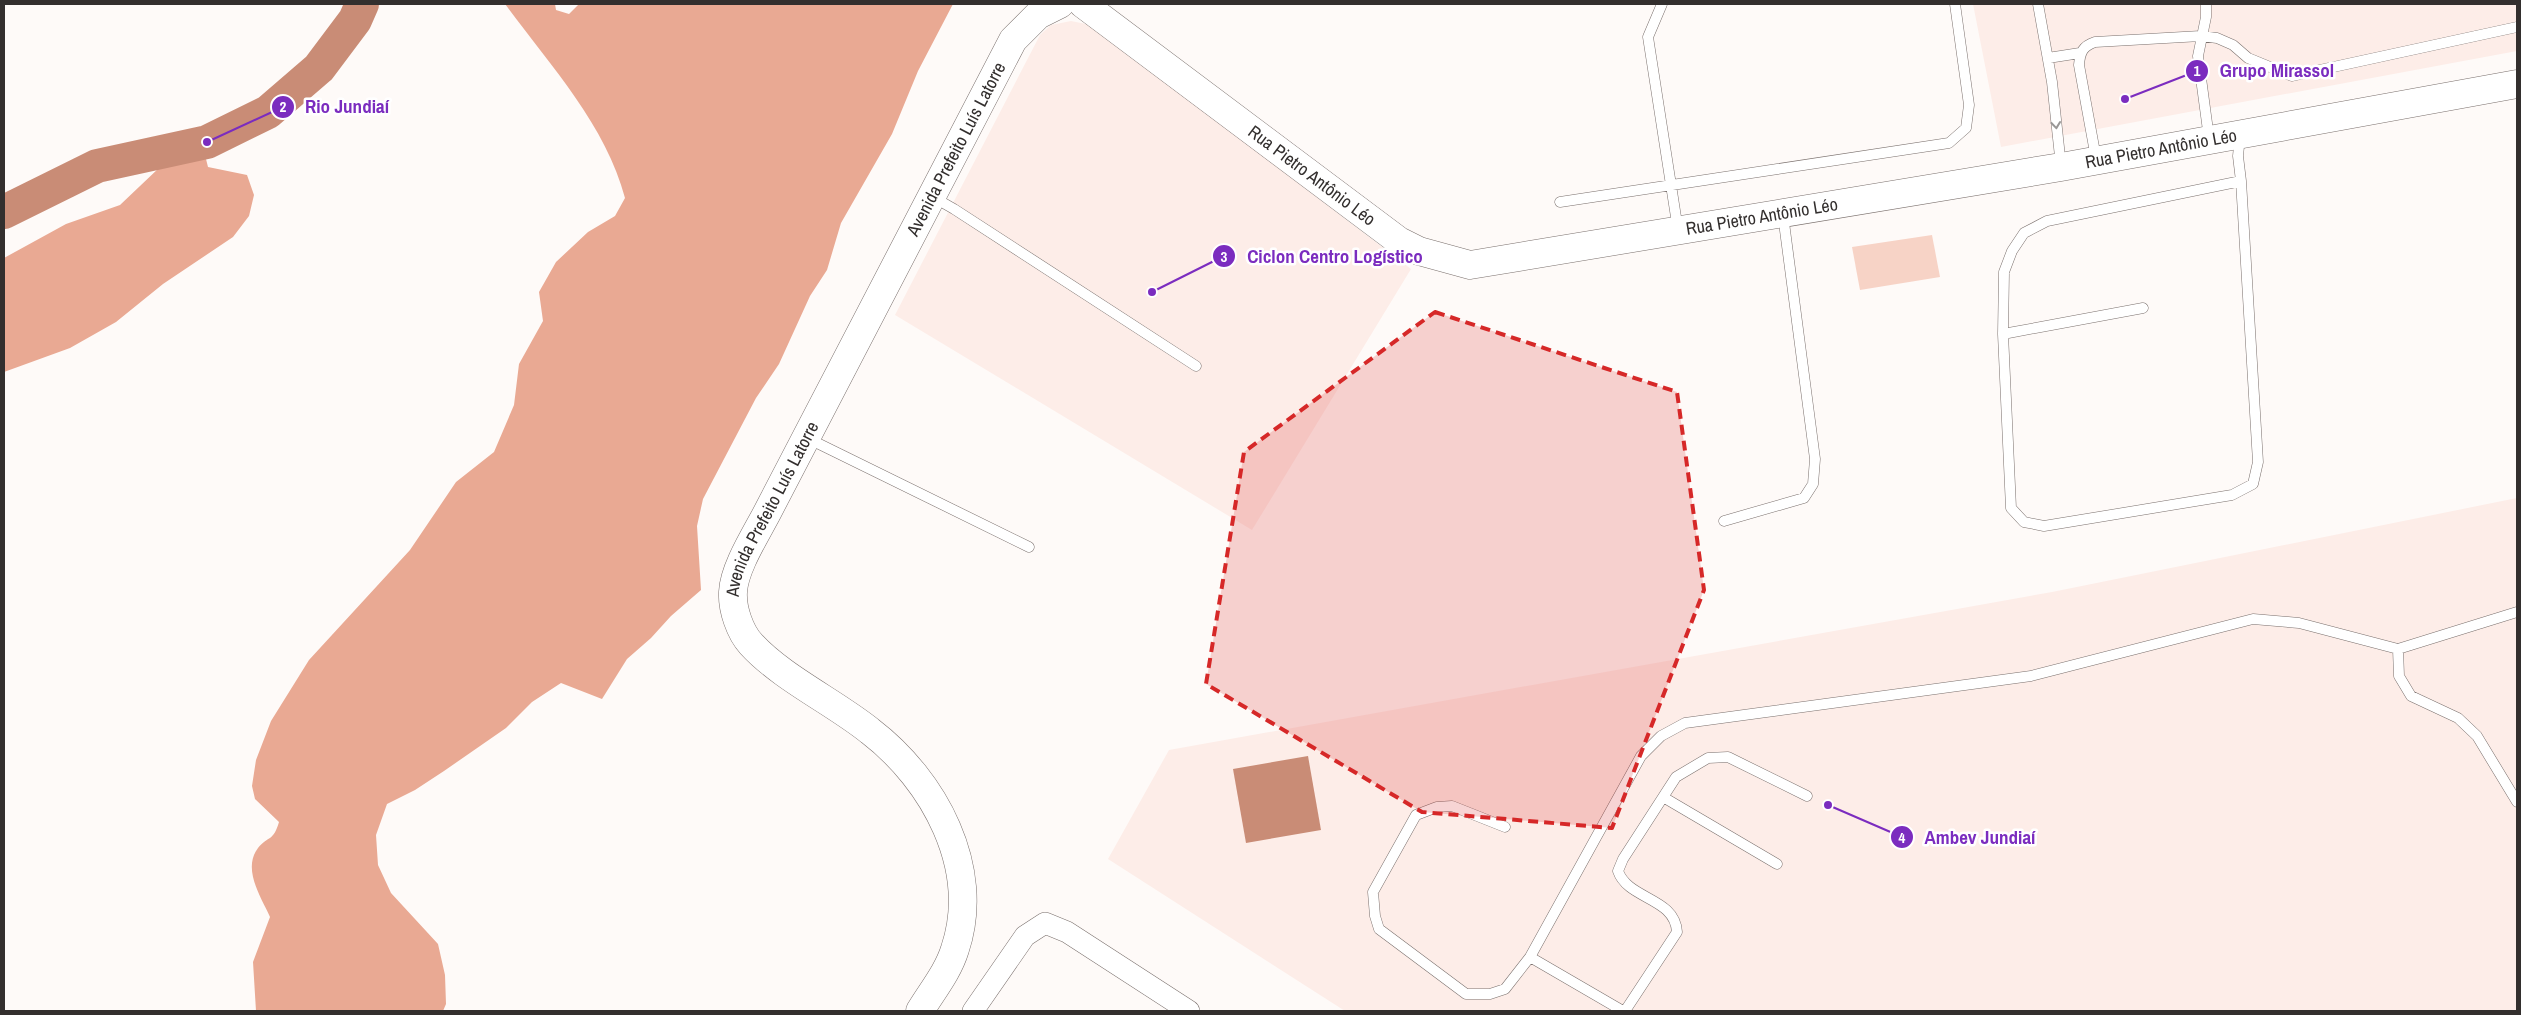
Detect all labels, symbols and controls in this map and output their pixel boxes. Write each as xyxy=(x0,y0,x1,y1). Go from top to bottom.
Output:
callout: Grupo Mirassol xyxy=(2185,54,2344,88)
text: Grupo Mirassol xyxy=(2220,57,2334,83)
street label: Avenida Prefeito Luís Latorre xyxy=(900,58,1011,241)
text: 1 xyxy=(2194,60,2201,81)
callout: Rio Jundiaí xyxy=(270,90,399,124)
text: Rio Jundiaí xyxy=(305,93,390,119)
text: 2 xyxy=(280,96,287,117)
street label: Rua Pietro Antônio Léo xyxy=(1243,119,1381,231)
one-way arrow xyxy=(2051,121,2062,129)
street label: Rua Pietro Antônio Léo xyxy=(2083,122,2239,174)
street label: Rua Pietro Antônio Léo xyxy=(1684,191,1840,241)
callout: Ciclon Centro Logístico xyxy=(1212,239,1432,273)
text: Ciclon Centro Logístico xyxy=(1247,243,1423,269)
text: 3 xyxy=(1221,246,1228,267)
street label: Avenida Prefeito Luís Latorre xyxy=(720,417,824,598)
callout: Ambev Jundiaí xyxy=(1890,820,2046,854)
text: Ambev Jundiaí xyxy=(1925,824,2036,850)
text: 4 xyxy=(1899,827,1906,848)

